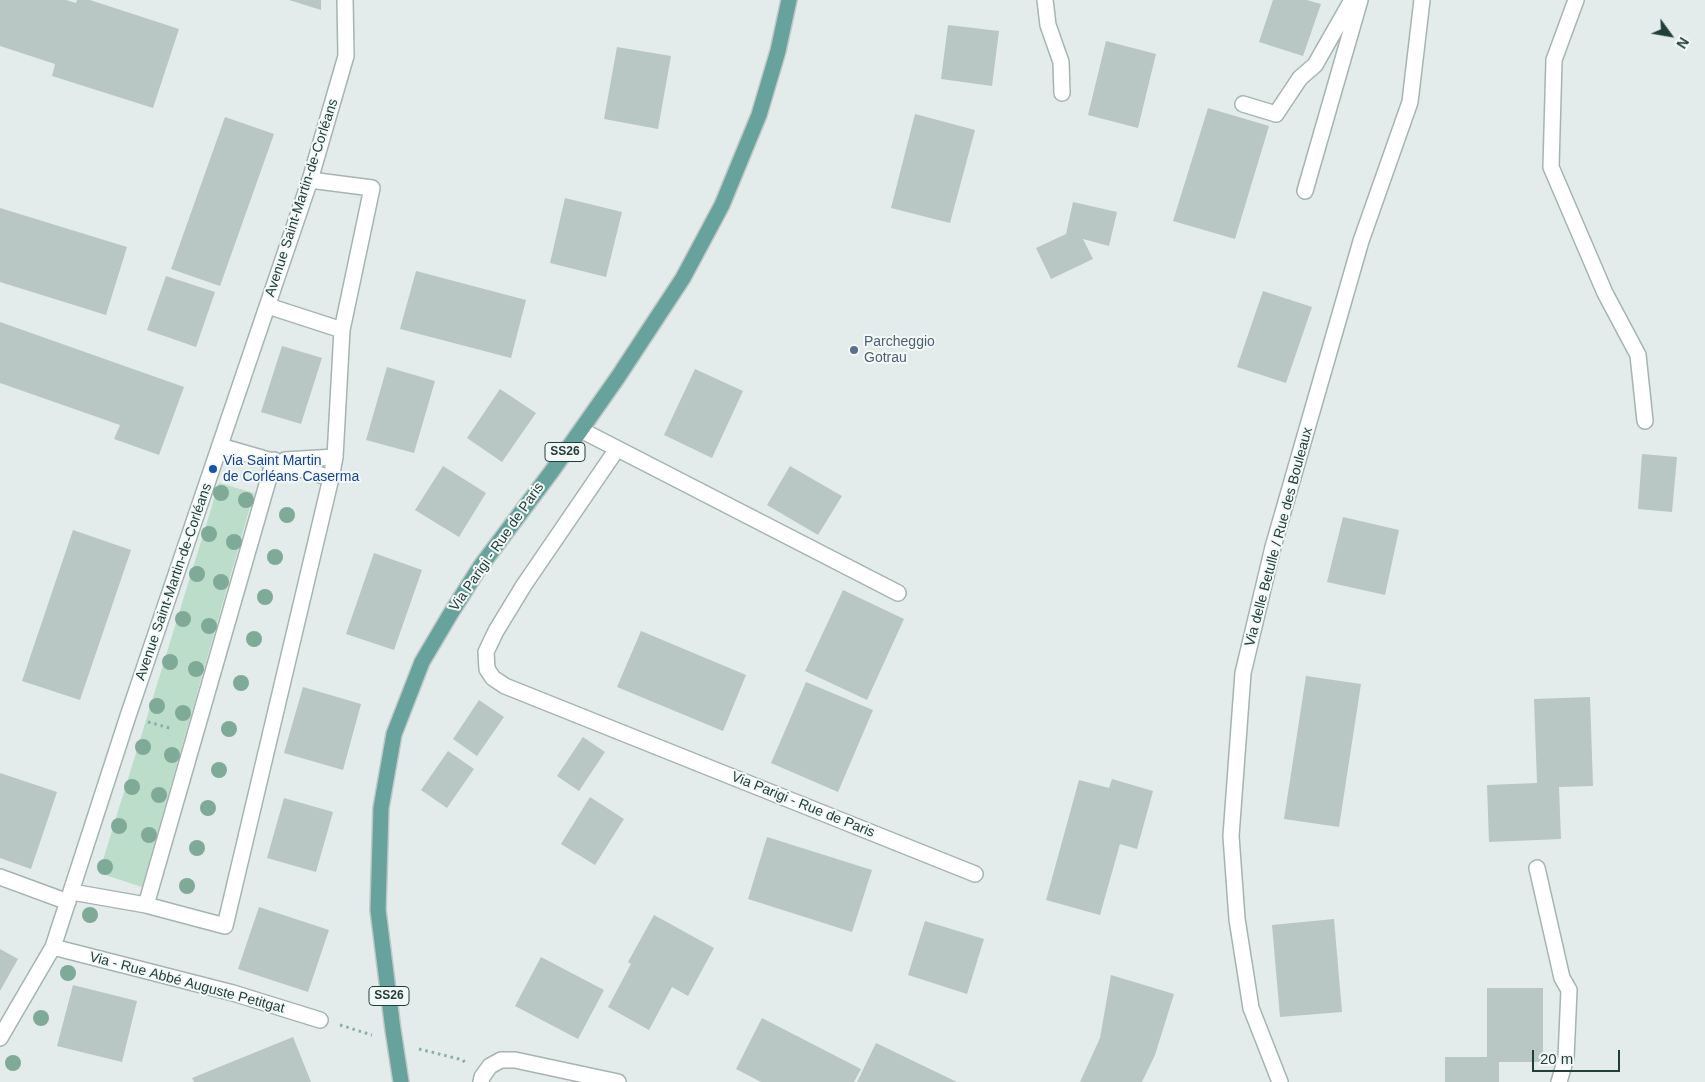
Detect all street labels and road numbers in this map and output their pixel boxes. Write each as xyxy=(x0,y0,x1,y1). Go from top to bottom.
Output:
street label: Avenue Saint-Martin-de-Corléans xyxy=(262,97,342,299)
street label: Via delle Betulle / Rue des Bouleaux xyxy=(1242,426,1316,648)
road number: SS26 xyxy=(545,442,585,462)
street label: Via Parigi - Rue de Paris xyxy=(446,480,548,614)
street label: Avenue Saint-Martin-de-Corléans xyxy=(132,481,216,683)
street label: Via Parigi - Rue de Paris xyxy=(729,769,877,841)
street label: Via - Rue Abbé Auguste Petitgat xyxy=(88,949,286,1017)
road number: SS26 xyxy=(369,986,409,1006)

